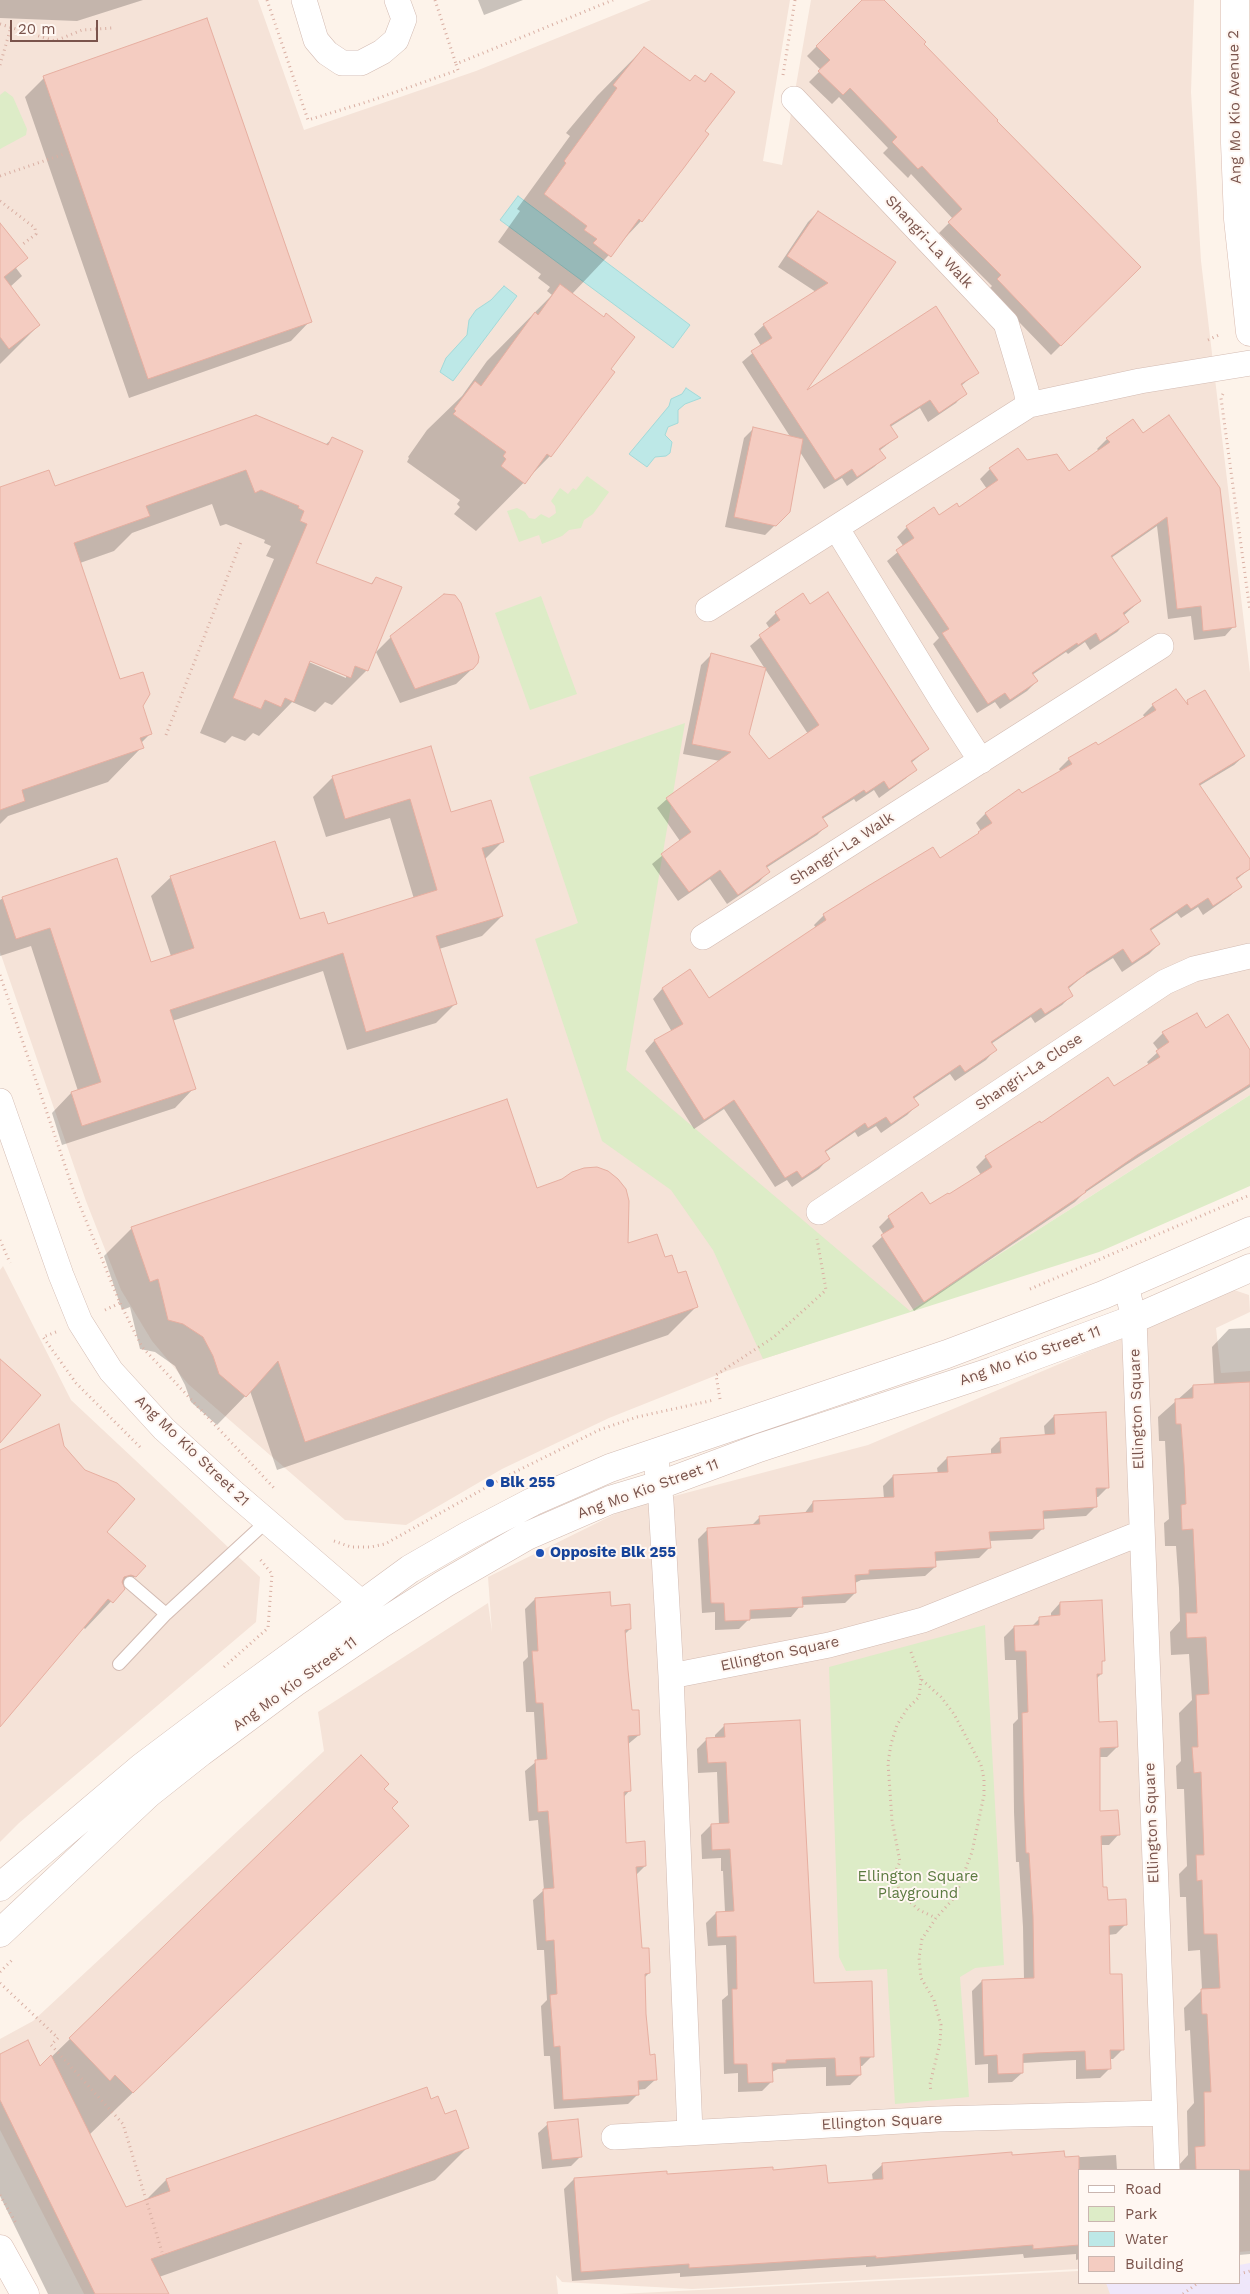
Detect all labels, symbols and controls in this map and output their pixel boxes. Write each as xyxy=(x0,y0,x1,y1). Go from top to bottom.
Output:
scale bar xyxy=(12,10,100,42)
text: 20 m xyxy=(18,20,56,38)
street label: Ang Mo Kio Avenue 2 xyxy=(1225,30,1245,184)
street label: Shangri-La Walk xyxy=(881,192,977,292)
street label: Shangri-La Walk xyxy=(787,809,897,889)
street label: Shangri-La Close xyxy=(972,1029,1086,1115)
street label: Ang Mo Kio Street 11 xyxy=(957,1322,1103,1390)
street label: Ellington Square xyxy=(1126,1348,1148,1470)
street label: Ang Mo Kio Street 21 xyxy=(131,1392,253,1510)
street label: Ang Mo Kio Street 11 xyxy=(575,1455,721,1523)
place label: Blk 255 xyxy=(500,1474,555,1492)
marker: Blk 255 xyxy=(484,1477,496,1489)
place label: Opposite Blk 255 xyxy=(550,1544,676,1562)
marker: Opposite Blk 255 xyxy=(534,1547,546,1559)
street label: Ang Mo Kio Street 11 xyxy=(229,1633,361,1735)
street label: Ellington Square xyxy=(719,1633,841,1675)
street label: Ellington Square xyxy=(1141,1762,1163,1884)
park label: Ellington Square Playground xyxy=(858,1868,978,1903)
street label: Ellington Square xyxy=(821,2110,943,2134)
legend xyxy=(1078,2169,1240,2284)
text: Road xyxy=(1125,2180,1162,2198)
text: Park xyxy=(1125,2205,1157,2223)
text: Water xyxy=(1125,2230,1168,2248)
text: Building xyxy=(1125,2255,1183,2273)

